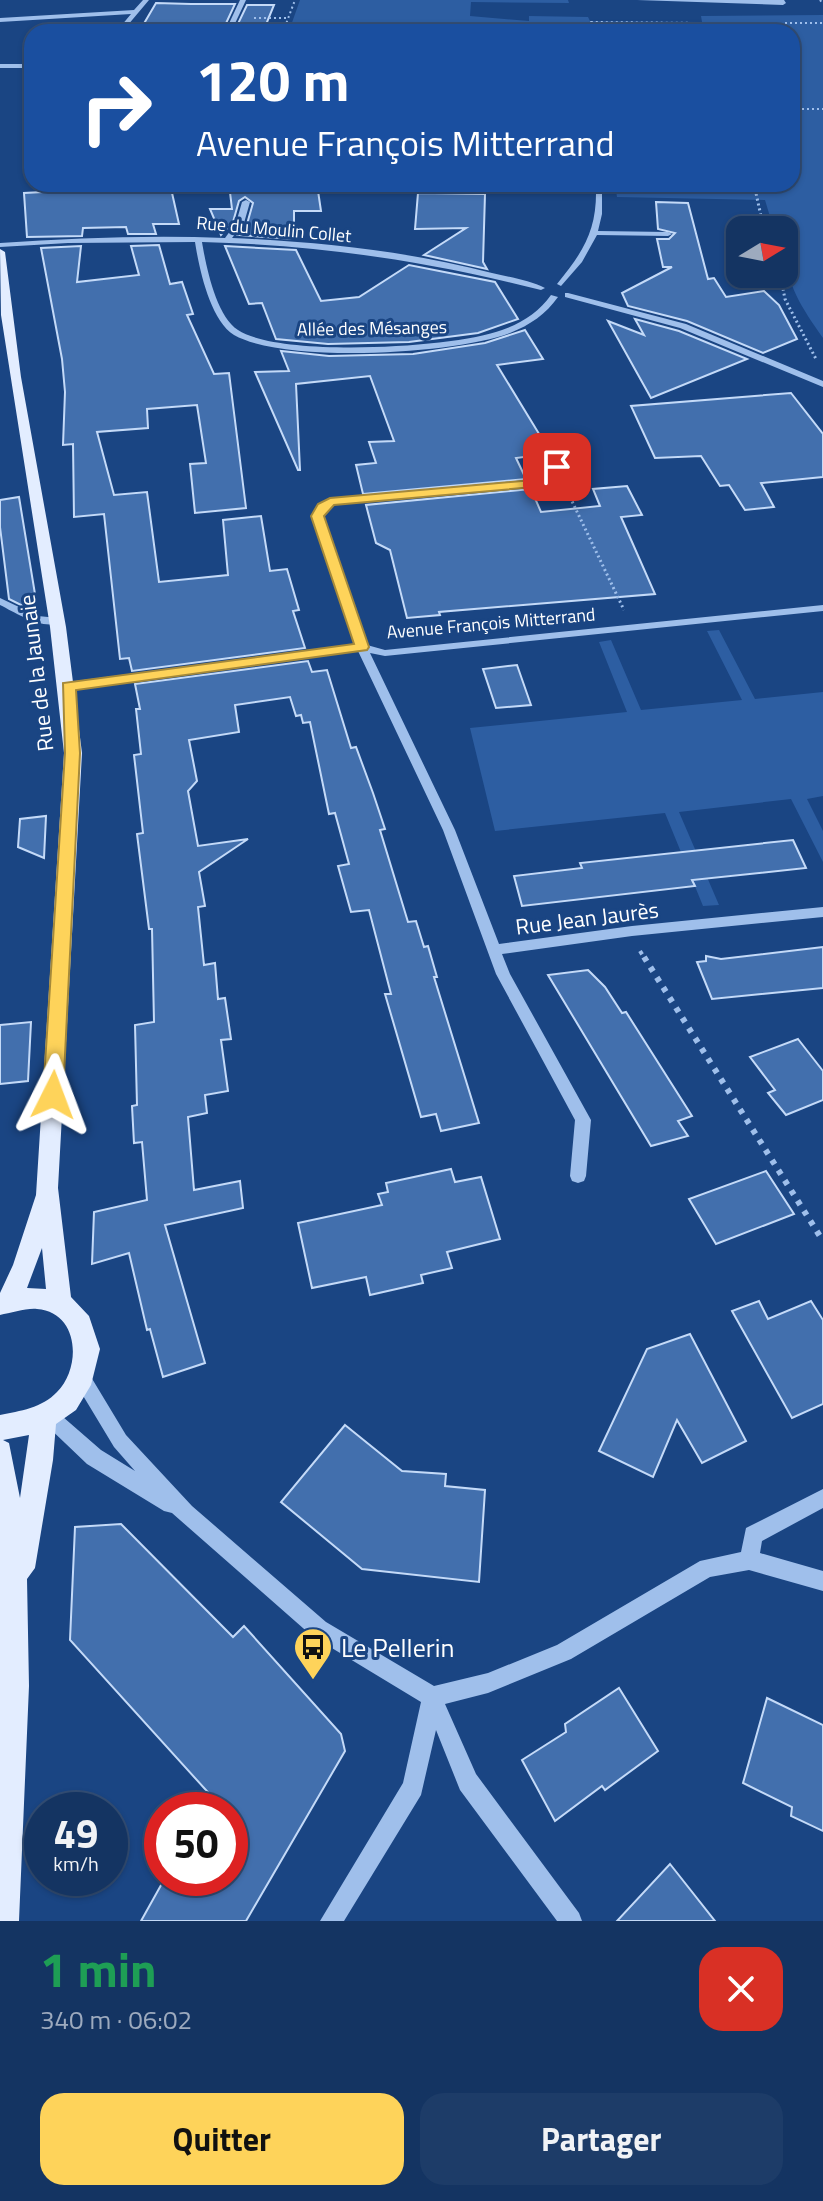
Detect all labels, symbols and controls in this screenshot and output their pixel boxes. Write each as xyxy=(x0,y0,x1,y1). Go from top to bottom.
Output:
text: 120 m xyxy=(196,38,349,123)
icon: right xyxy=(64,56,168,160)
text: Avenue François Mitterrand xyxy=(196,115,614,170)
street label: Rue du Moulin Collet xyxy=(195,209,353,249)
north arrow xyxy=(726,216,798,288)
map controls xyxy=(726,216,798,288)
street label: Allée des Mésanges xyxy=(297,313,447,343)
pin xyxy=(523,433,591,501)
icon: arrive xyxy=(535,445,579,489)
street label: Rue de la Jaunaie xyxy=(10,593,62,753)
street label: Avenue François Mitterrand xyxy=(386,600,596,646)
street label: Rue Jean Jaurès xyxy=(513,892,661,944)
position arrow xyxy=(11,1053,95,1137)
bus stop icon: Le Pellerin xyxy=(292,1626,334,1681)
place label: Le Pellerin xyxy=(341,1628,454,1667)
speed limit sign: 50 xyxy=(144,1792,248,1896)
text: 49 xyxy=(54,1803,98,1864)
text: km/h xyxy=(53,1848,99,1879)
text: 1 min xyxy=(40,1933,157,2006)
button: close xyxy=(699,1947,783,2031)
text: 340 m · 06:02 xyxy=(40,2000,192,2039)
button: Quitter xyxy=(40,2093,404,2185)
button: Partager xyxy=(420,2093,783,2185)

